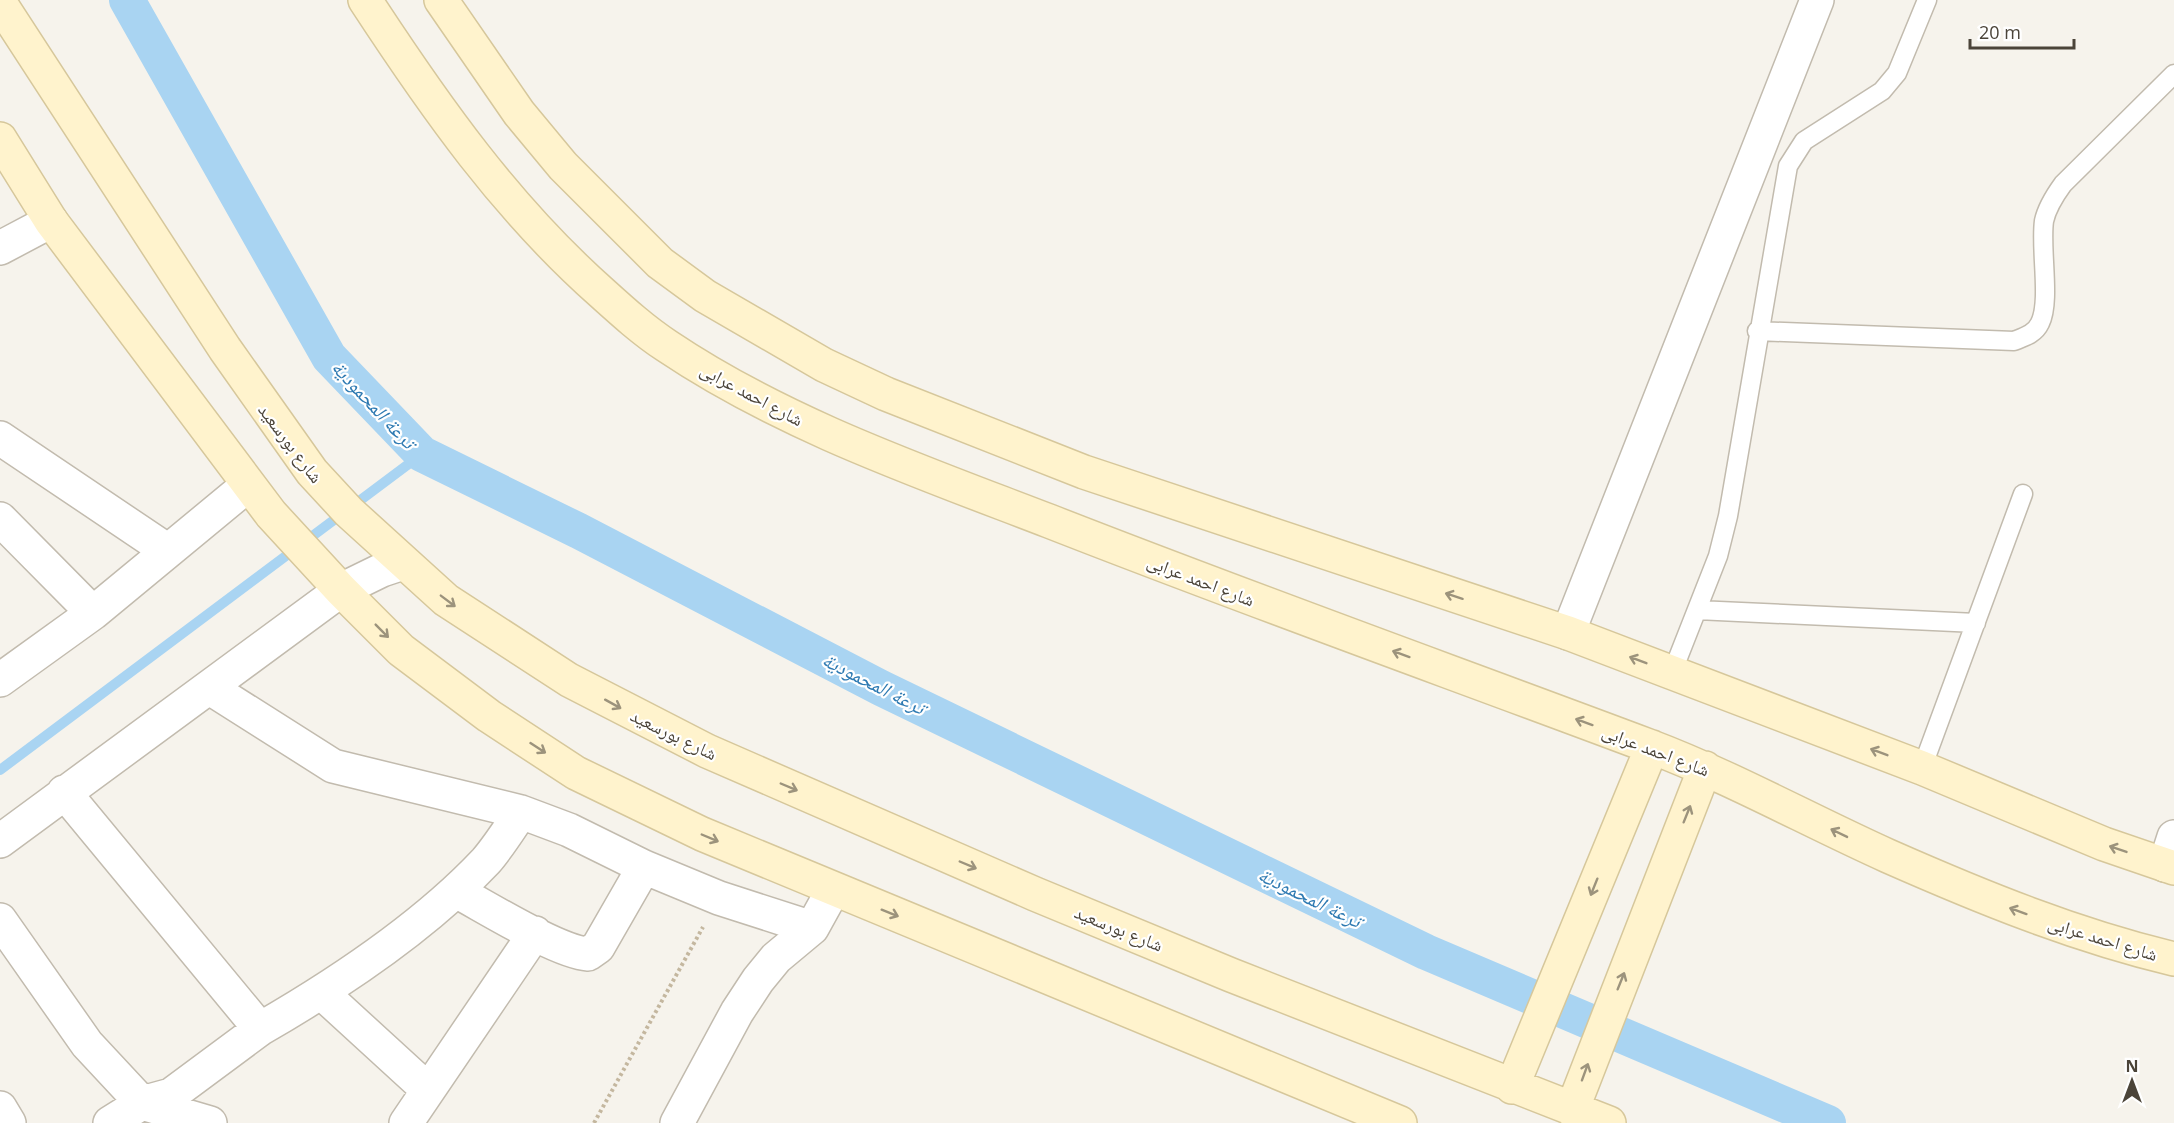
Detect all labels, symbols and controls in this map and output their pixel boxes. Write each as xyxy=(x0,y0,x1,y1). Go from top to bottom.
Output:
scale bar xyxy=(1970,12,2074,50)
text: 20 m xyxy=(1979,20,2021,44)
water label: ترعة المحمودية xyxy=(326,354,425,457)
street label: شارع احمد عرابى xyxy=(696,357,808,431)
street label: شارع بورسعيد xyxy=(253,398,329,488)
street label: شارع احمد عرابى xyxy=(1144,549,1258,611)
one-way arrow xyxy=(1445,589,1464,600)
one-way arrow xyxy=(440,594,456,607)
one-way arrow xyxy=(375,623,390,638)
water label: ترعة المحمودية xyxy=(818,646,934,722)
one-way arrow xyxy=(1392,648,1411,659)
one-way arrow xyxy=(1630,654,1648,665)
one-way arrow xyxy=(604,698,621,710)
street label: شارع بورسعيد xyxy=(627,703,721,765)
one-way arrow xyxy=(1575,716,1593,727)
street label: شارع احمد عرابى xyxy=(1599,719,1713,781)
one-way arrow xyxy=(529,742,545,754)
one-way arrow xyxy=(1871,746,1889,757)
one-way arrow xyxy=(780,782,798,793)
one-way arrow xyxy=(1682,805,1693,824)
one-way arrow xyxy=(1831,826,1849,838)
one-way arrow xyxy=(701,833,719,844)
one-way arrow xyxy=(2109,843,2128,854)
one-way arrow xyxy=(959,859,977,871)
water label: ترعة المحمودية xyxy=(1254,860,1370,935)
one-way arrow xyxy=(1588,877,1599,896)
street label: شارع بورسعيد xyxy=(1071,899,1167,957)
one-way arrow xyxy=(2009,905,2028,916)
one-way arrow xyxy=(880,908,899,919)
street label: شارع احمد عرابى xyxy=(2045,910,2161,966)
one-way arrow xyxy=(1616,972,1627,991)
north arrow xyxy=(2102,1051,2162,1111)
text: N xyxy=(2125,1055,2139,1077)
one-way arrow xyxy=(1581,1064,1592,1082)

